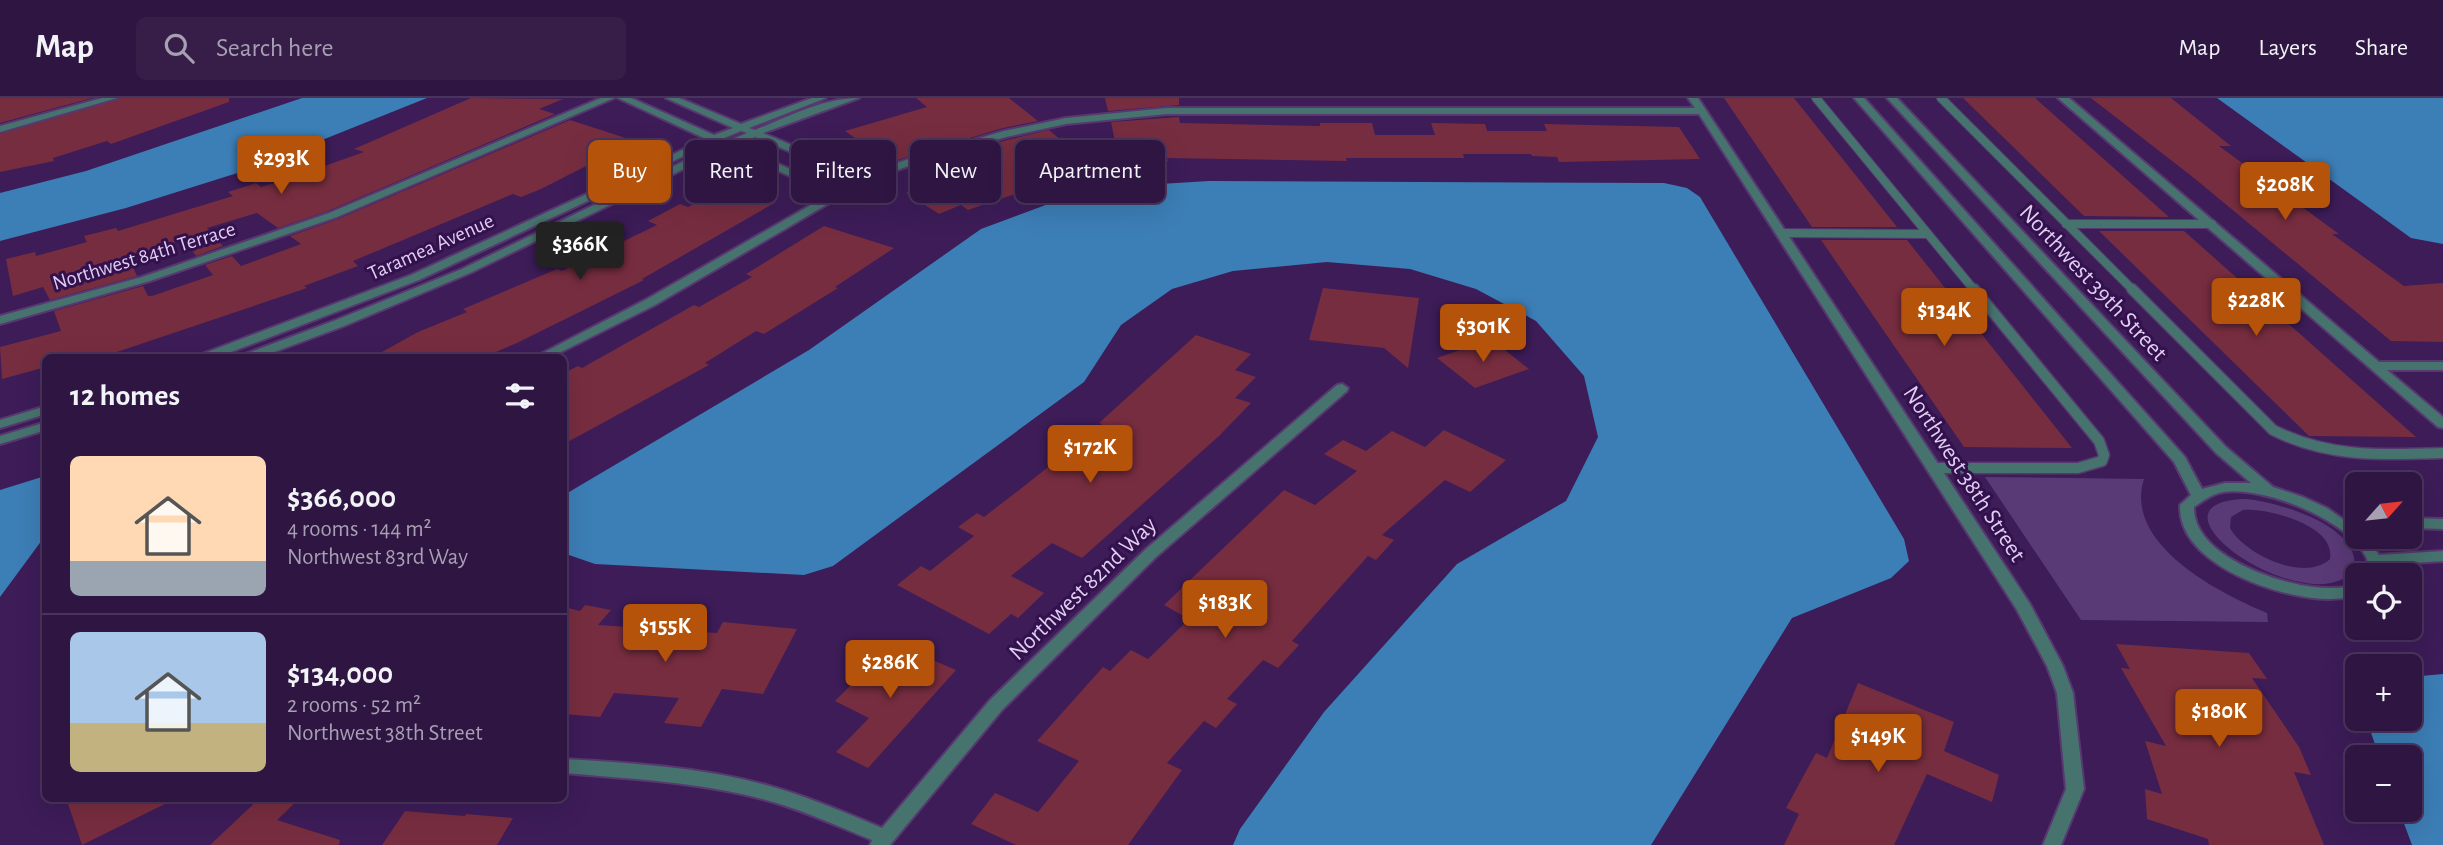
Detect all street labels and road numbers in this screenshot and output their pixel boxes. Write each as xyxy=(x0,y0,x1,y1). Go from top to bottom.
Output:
street label: Northwest 39th Street xyxy=(2015,200,2172,366)
street label: Taramea Avenue xyxy=(365,210,497,284)
street label: Northwest 84th Terrace xyxy=(50,218,238,294)
street label: Northwest 38th Street xyxy=(1898,382,2030,566)
street label: Northwest 82nd Way xyxy=(1005,513,1161,665)

